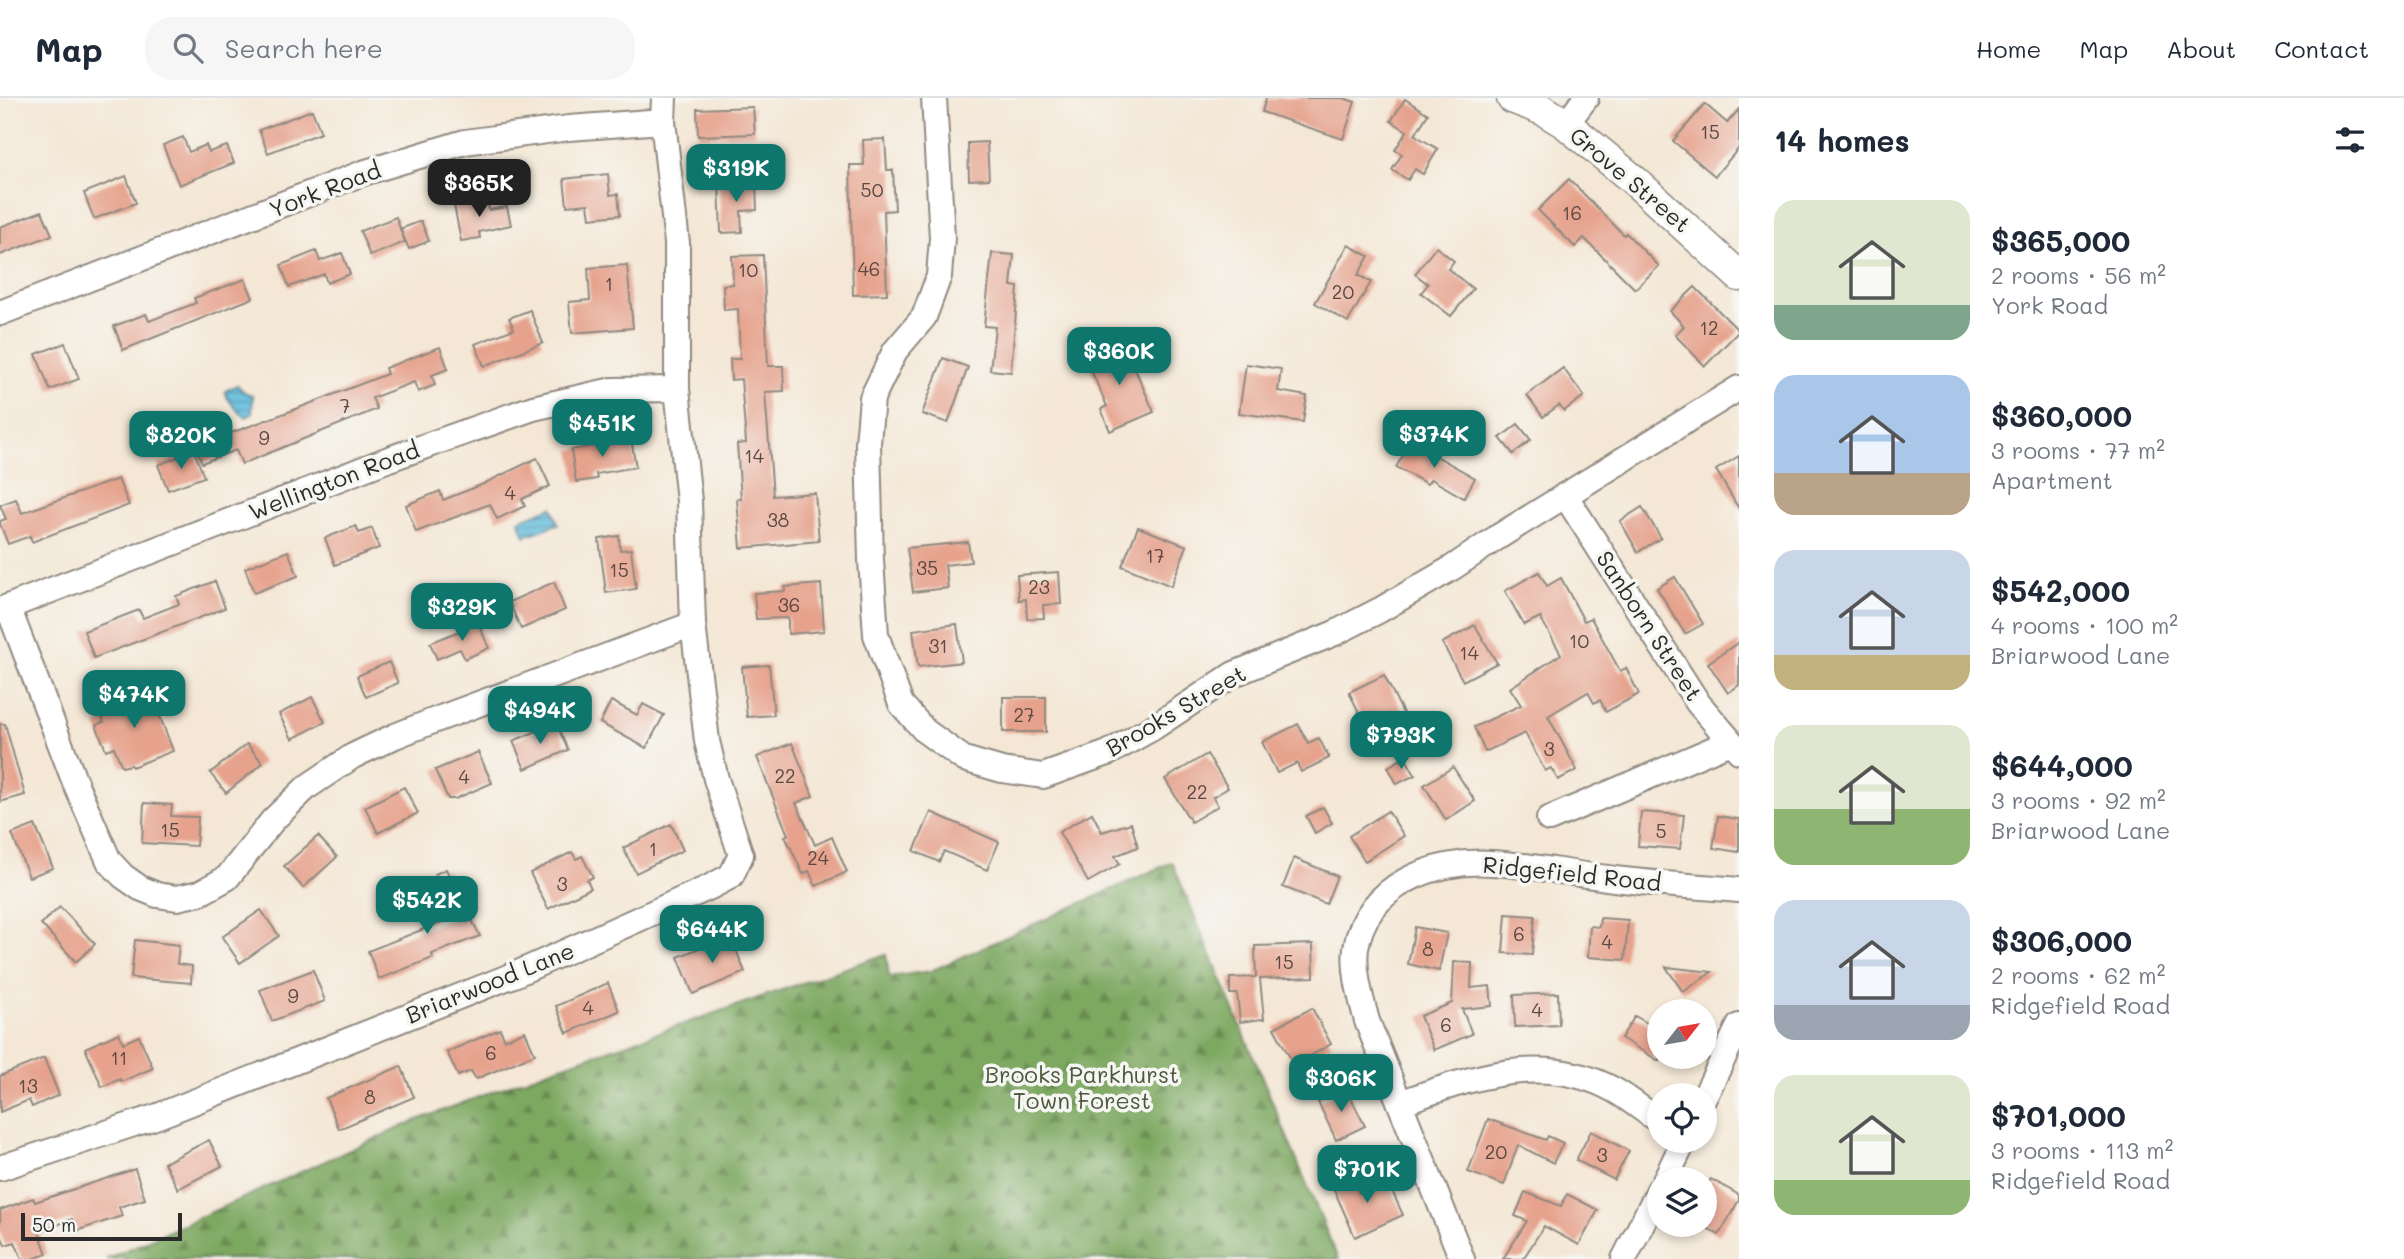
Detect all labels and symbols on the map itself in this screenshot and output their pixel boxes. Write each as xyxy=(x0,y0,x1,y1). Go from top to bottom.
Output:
house number: 15 xyxy=(1700,119,1720,144)
street label: Grove Street xyxy=(1564,120,1697,239)
pin: $319K xyxy=(687,144,785,204)
street label: York Road xyxy=(265,154,385,224)
pin: $365K xyxy=(430,159,528,219)
house number: 50 xyxy=(861,177,884,202)
house number: 16 xyxy=(1562,200,1582,225)
house number: 46 xyxy=(858,256,880,281)
house number: 10 xyxy=(738,257,758,282)
house number: 1 xyxy=(605,271,613,296)
house number: 20 xyxy=(1332,279,1354,304)
house number: 12 xyxy=(1699,315,1719,340)
pin: $360K xyxy=(1070,328,1168,387)
house number: 7 xyxy=(340,393,350,418)
pin: $451K xyxy=(553,400,651,459)
pin: $374K xyxy=(1385,410,1483,470)
pin: $820K xyxy=(132,412,230,471)
house number: 9 xyxy=(258,425,270,450)
street label: Wellington Road xyxy=(244,434,423,526)
house number: 14 xyxy=(744,443,764,468)
house number: 4 xyxy=(504,480,516,505)
house number: 38 xyxy=(767,507,789,532)
house number: 17 xyxy=(1145,543,1165,568)
street label: Sanborn Street xyxy=(1590,545,1710,706)
house number: 35 xyxy=(916,555,938,580)
house number: 15 xyxy=(609,557,629,582)
house number: 23 xyxy=(1028,574,1050,599)
pin: $329K xyxy=(413,584,511,643)
house number: 36 xyxy=(778,592,800,617)
house number: 10 xyxy=(1569,628,1589,653)
house number: 31 xyxy=(928,633,948,658)
house number: 14 xyxy=(1459,640,1479,665)
street label: Brooks Street xyxy=(1100,658,1251,762)
pin: $474K xyxy=(85,670,183,730)
pin: $494K xyxy=(491,686,589,746)
house number: 27 xyxy=(1013,702,1035,727)
pin: $793K xyxy=(1352,712,1450,771)
house number: 3 xyxy=(1543,736,1555,761)
house number: 22 xyxy=(774,763,796,788)
house number: 4 xyxy=(458,764,470,789)
house number: 22 xyxy=(1186,779,1208,804)
house number: 15 xyxy=(160,817,180,842)
house number: 5 xyxy=(1655,818,1667,843)
house number: 1 xyxy=(649,836,657,861)
house number: 24 xyxy=(807,845,829,870)
street label: Ridgefield Road xyxy=(1481,849,1663,897)
house number: 3 xyxy=(556,871,568,896)
pin: $542K xyxy=(378,876,476,936)
pin: $644K xyxy=(663,906,761,965)
house number: 6 xyxy=(1513,921,1525,946)
house number: 4 xyxy=(1601,929,1613,954)
street label: Briarwood Lane xyxy=(401,935,578,1030)
house number: 8 xyxy=(1422,936,1434,961)
house number: 15 xyxy=(1274,949,1294,974)
house number: 9 xyxy=(287,983,299,1008)
house number: 4 xyxy=(582,995,594,1020)
house number: 4 xyxy=(1531,997,1543,1022)
north arrow xyxy=(1647,999,1717,1069)
house number: 6 xyxy=(1440,1012,1452,1037)
house number: 6 xyxy=(485,1040,497,1065)
house number: 11 xyxy=(111,1045,128,1070)
pin: $306K xyxy=(1292,1054,1390,1114)
park label: Brooks Parkhurst Town Forest xyxy=(985,1059,1179,1115)
house number: 13 xyxy=(18,1073,38,1098)
house number: 8 xyxy=(364,1084,376,1109)
house number: 20 xyxy=(1485,1139,1507,1164)
house number: 3 xyxy=(1596,1142,1608,1167)
pin: $701K xyxy=(1318,1146,1416,1205)
scale bar xyxy=(21,1210,182,1242)

